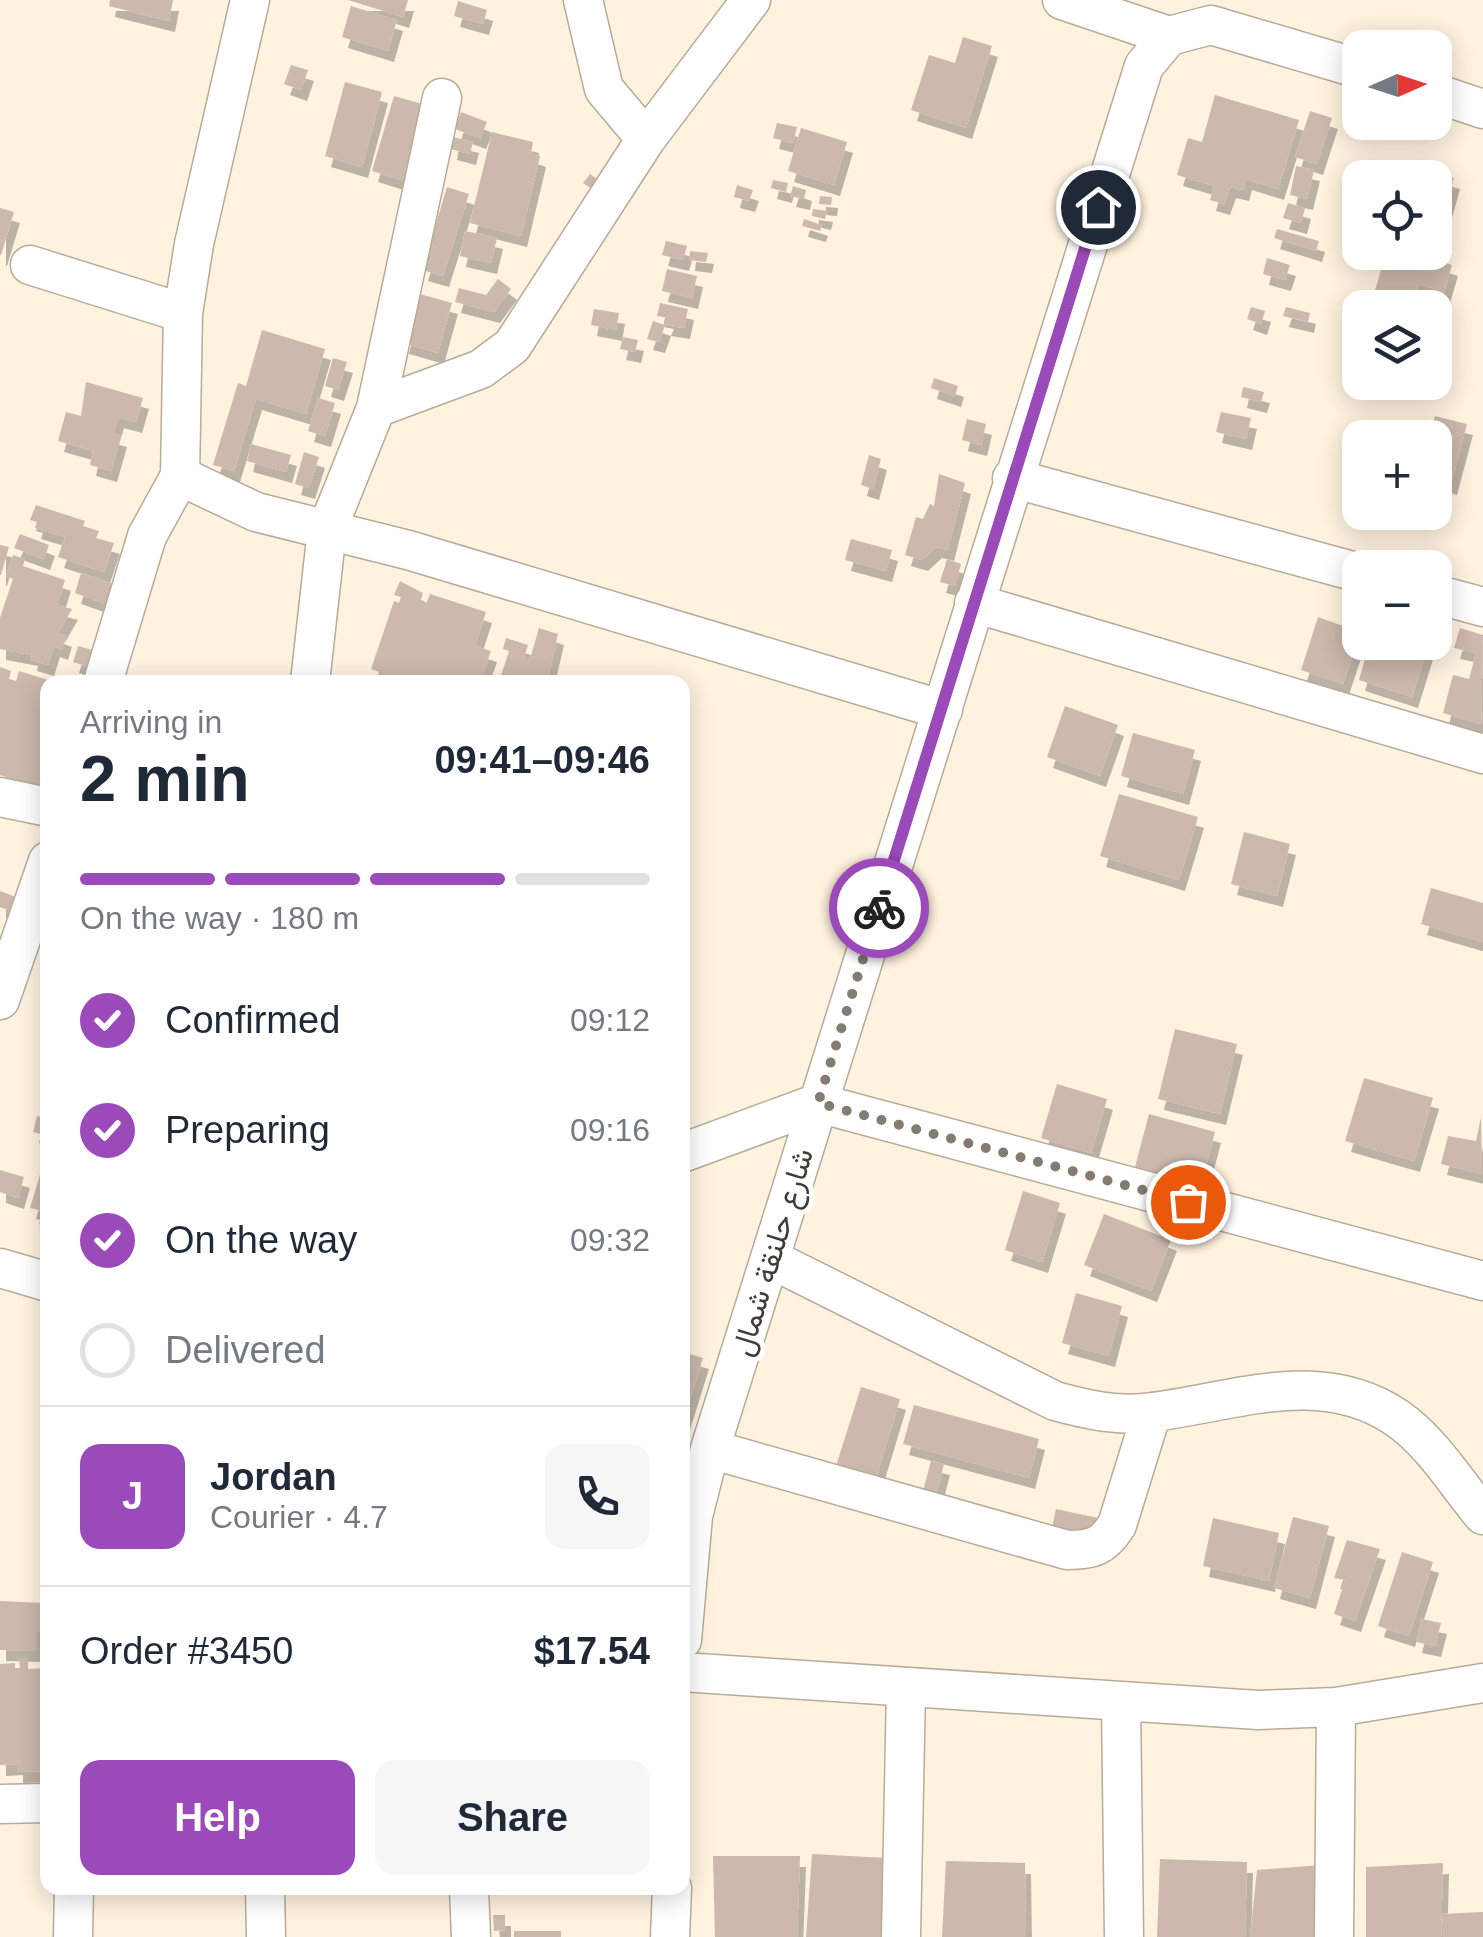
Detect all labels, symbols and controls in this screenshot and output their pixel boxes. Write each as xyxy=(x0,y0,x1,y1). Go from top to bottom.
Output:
north arrow xyxy=(1342,30,1452,140)
map controls xyxy=(1342,30,1452,660)
button: locate xyxy=(1342,160,1452,270)
pin xyxy=(1056,165,1141,250)
icon: home xyxy=(1071,180,1126,235)
button: layers xyxy=(1342,290,1452,400)
button: + xyxy=(1342,420,1452,530)
button: − xyxy=(1342,550,1452,660)
text: Arriving in xyxy=(80,704,222,740)
text: 09:41–09:46 xyxy=(434,739,650,781)
text: 2 min xyxy=(80,742,250,815)
courier xyxy=(829,858,929,958)
icon: bike xyxy=(852,881,907,936)
text: On the way · 180 m xyxy=(80,900,359,936)
icon: check xyxy=(80,993,135,1048)
text: Confirmed xyxy=(165,999,340,1041)
text: 09:12 xyxy=(570,1002,650,1038)
icon: check xyxy=(80,1103,135,1158)
text: Preparing xyxy=(165,1109,330,1151)
text: 09:16 xyxy=(570,1112,650,1148)
street label: شارع حلنقة شمال xyxy=(725,1144,823,1361)
pin xyxy=(1146,1160,1231,1245)
icon: bag xyxy=(1161,1175,1216,1230)
icon: check xyxy=(80,1213,135,1268)
text: On the way xyxy=(165,1219,357,1261)
text: 09:32 xyxy=(570,1222,650,1258)
text: Delivered xyxy=(165,1329,326,1371)
button: phone xyxy=(545,1444,650,1549)
text: Jordan xyxy=(210,1456,337,1498)
text: J xyxy=(122,1475,143,1517)
text: Courier · 4.7 xyxy=(210,1499,388,1535)
text: Order #3450 xyxy=(80,1630,293,1672)
text: $17.54 xyxy=(534,1630,650,1672)
button: Help xyxy=(80,1760,355,1875)
button: Share xyxy=(375,1760,650,1875)

